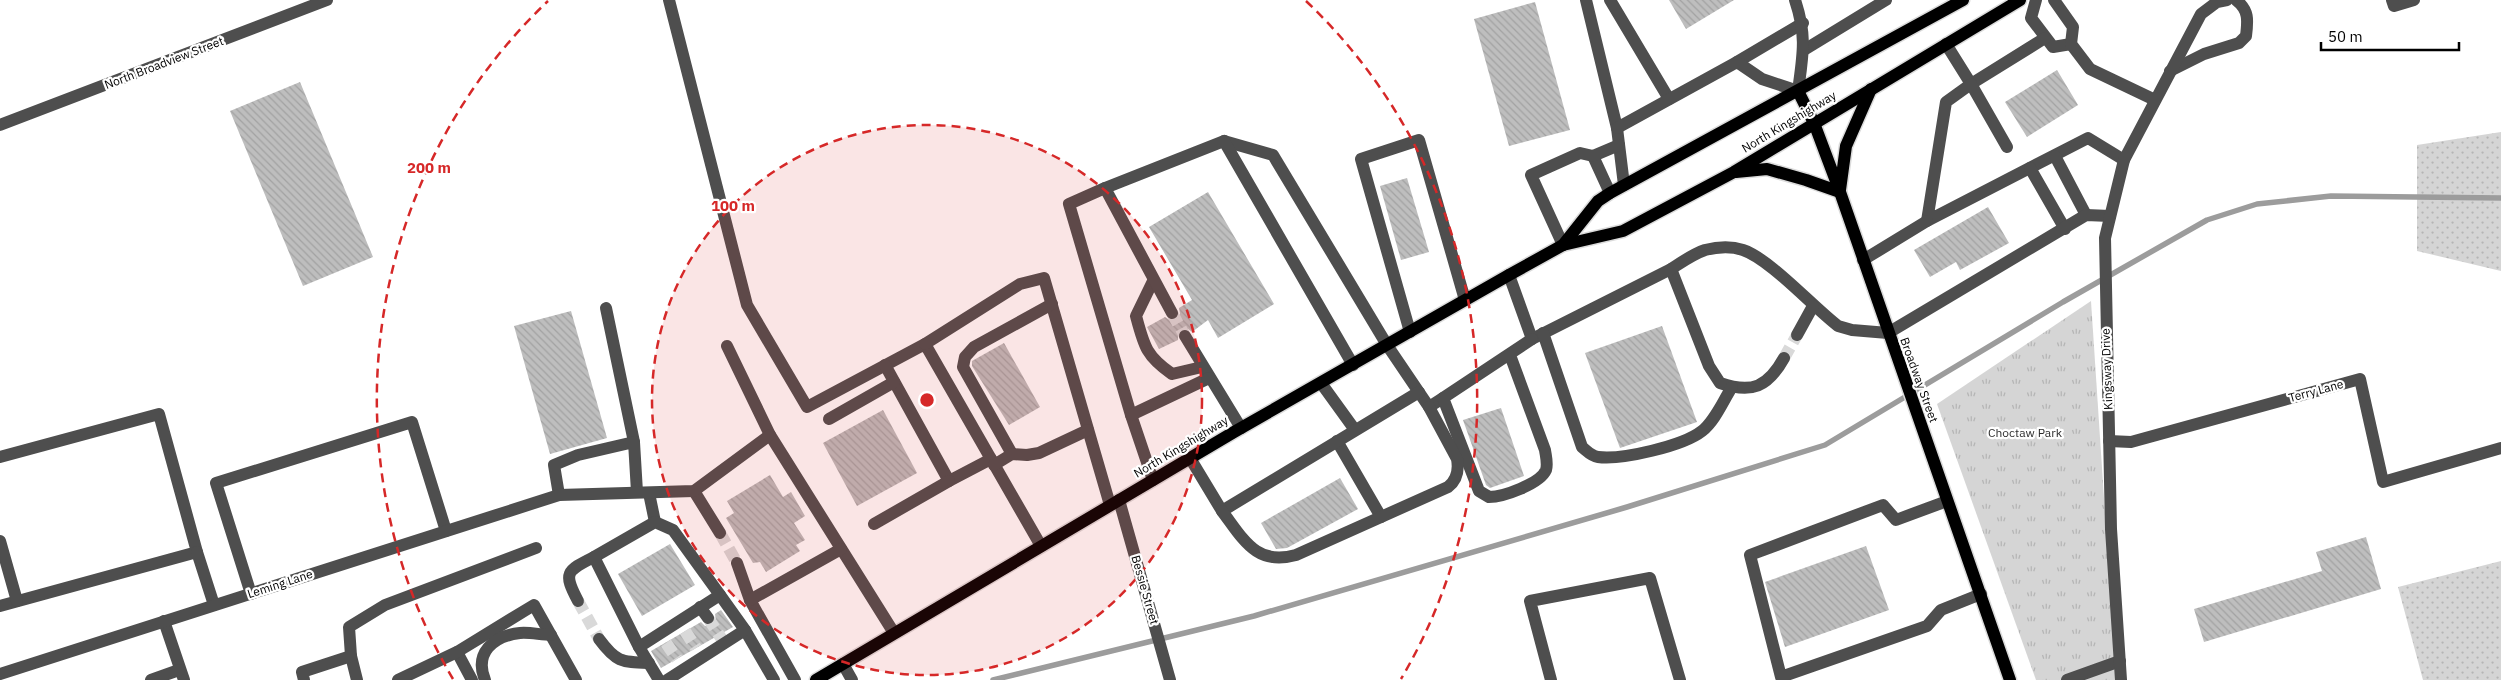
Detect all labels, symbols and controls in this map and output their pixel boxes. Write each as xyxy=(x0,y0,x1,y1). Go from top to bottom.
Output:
scale bar xyxy=(2321,20,2458,52)
text: 50 m xyxy=(2328,27,2363,46)
street label: North Broadview Street xyxy=(102,33,225,92)
street label: North Kingshighway xyxy=(1739,87,1839,156)
text: 200 m xyxy=(407,158,451,177)
text: 100 m xyxy=(711,196,755,215)
street label: Kingsway Drive xyxy=(2098,328,2115,410)
street label: Broadway Street xyxy=(1897,335,1942,424)
street label: Terry Lane xyxy=(2287,376,2345,405)
centre of rings xyxy=(918,391,936,409)
street label: North Kingshighway xyxy=(1131,412,1231,481)
park label: Choctaw Park xyxy=(1988,425,2063,440)
street label: Bessie Street xyxy=(1128,553,1163,626)
street label: Leming Lane xyxy=(245,566,315,601)

